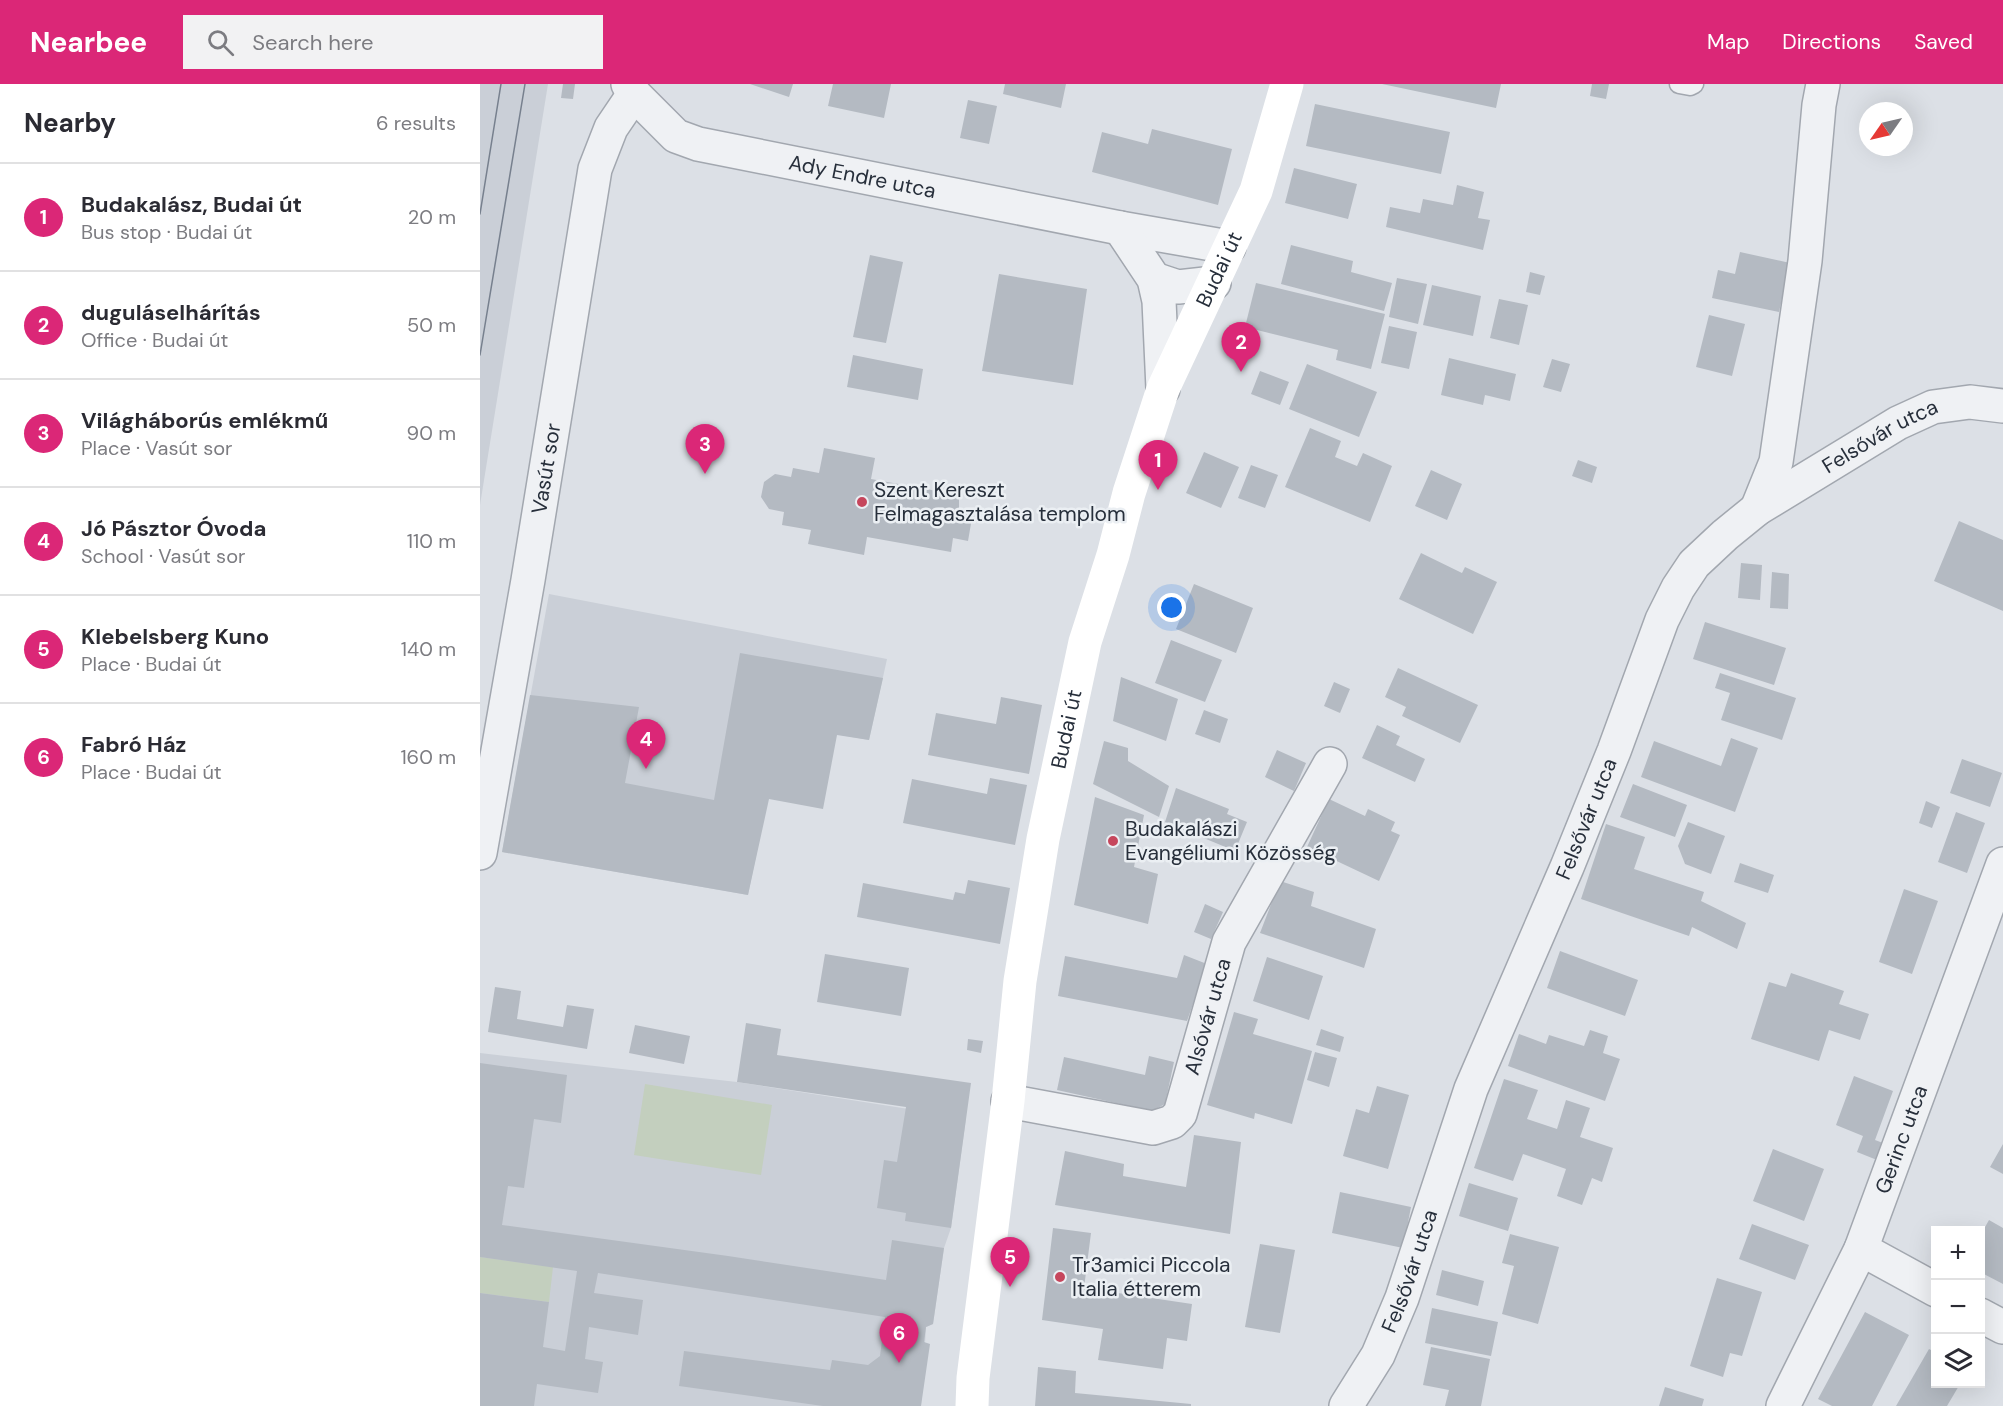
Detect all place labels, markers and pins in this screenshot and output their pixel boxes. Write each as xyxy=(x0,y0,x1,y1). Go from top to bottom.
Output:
pin: 2 xyxy=(1222,322,1260,372)
pin: 3 xyxy=(686,424,724,474)
pin: 1 xyxy=(1138,440,1178,490)
place label: Szent Kereszt Felmagasztalása templom xyxy=(874,476,1126,528)
marker: Szent Kereszt Felmagasztalása templom xyxy=(855,495,869,509)
pin: 4 xyxy=(626,720,666,769)
place label: Budakalászi Evangéliumi Közösség xyxy=(1125,815,1336,867)
marker: Budakalászi Evangéliumi Közösség xyxy=(1106,834,1120,848)
pin: 5 xyxy=(990,1238,1030,1287)
place label: Tr3amici Piccola Italia étterem xyxy=(1072,1251,1230,1303)
marker: Tr3amici Piccola Italia étterem xyxy=(1053,1270,1067,1284)
pin: 6 xyxy=(880,1314,918,1363)

